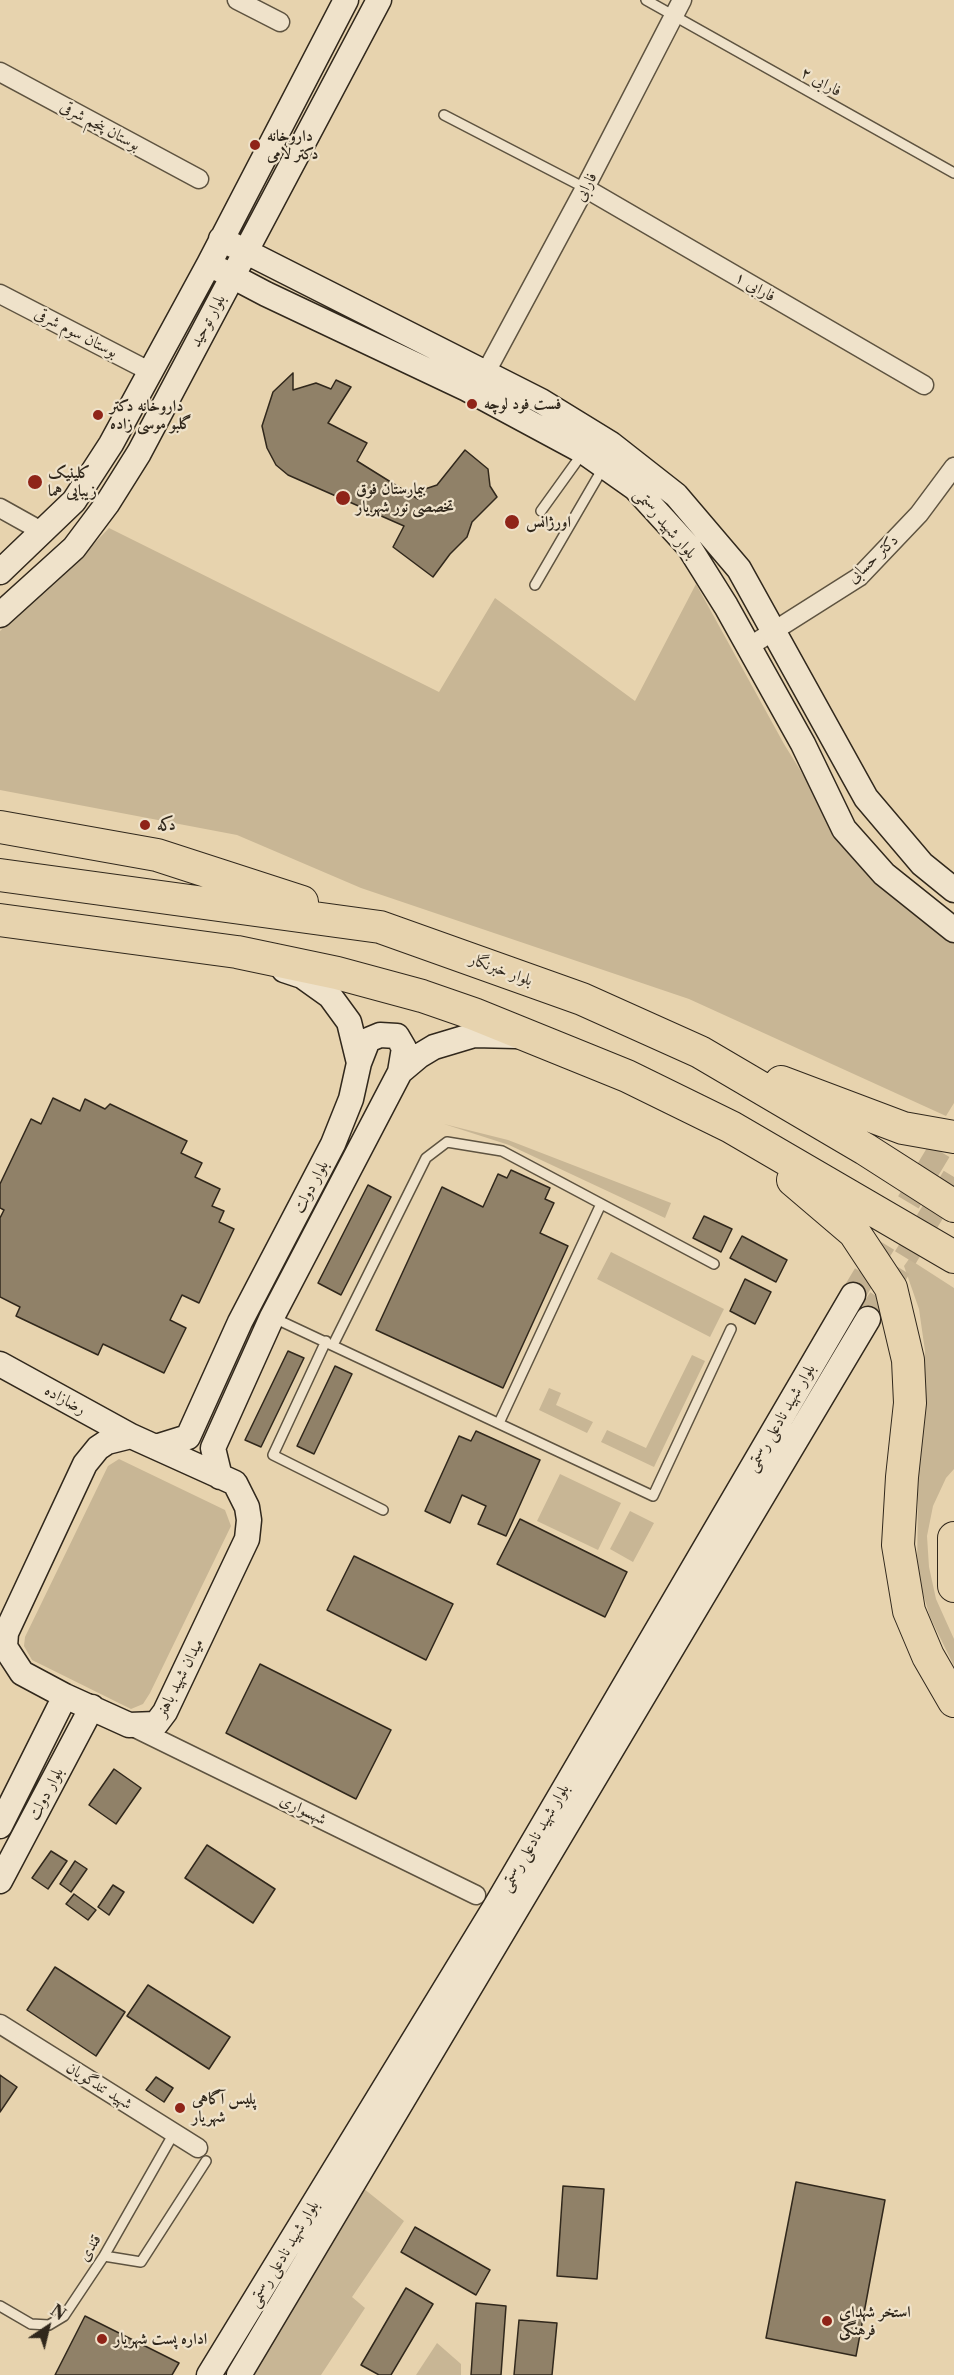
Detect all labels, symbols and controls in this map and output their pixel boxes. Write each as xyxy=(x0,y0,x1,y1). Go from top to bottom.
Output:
street label: فارابی ۲ xyxy=(797,63,845,101)
street label: بوستان پنجم شرقی xyxy=(57,97,143,155)
place label: داروخانه دکتر لامی xyxy=(267,126,318,164)
marker: داروخانه دکتر لامی xyxy=(248,138,262,152)
street label: فارابی xyxy=(570,169,602,205)
street label: فارابی ۱ xyxy=(731,268,779,306)
street label: بلوار توحید xyxy=(186,291,230,351)
street label: بوستان سوم شرقی xyxy=(31,304,121,362)
place label: فست فود لوچه xyxy=(484,394,561,414)
place label: داروخانه دکتر گلبو موسی زاده xyxy=(110,396,192,434)
marker: فست فود لوچه xyxy=(465,397,479,411)
marker: داروخانه دکتر گلبو موسی زاده xyxy=(91,408,105,422)
place label: کلینیک زیبایی هما xyxy=(48,463,97,501)
marker: کلینیک زیبایی هما xyxy=(26,473,44,491)
place label: بیمارستان فوق تخصصی نور شهریار xyxy=(356,479,454,517)
street label: بلوار شهید رستمی xyxy=(630,485,700,563)
marker: بیمارستان فوق تخصصی نور شهریار xyxy=(334,489,352,507)
place label: اورژانس xyxy=(526,512,571,532)
marker: اورژانس xyxy=(503,513,521,531)
street label: دکتر حسابی xyxy=(844,531,902,587)
place label: دکه xyxy=(157,815,176,835)
marker: دکه xyxy=(138,818,152,832)
street label: بلوار خبرنگار xyxy=(467,950,535,990)
street label: بلوار دولت xyxy=(289,1157,333,1217)
street label: بلوار شهید نادعلی رستمی xyxy=(742,1361,820,1475)
street label: رضازاده xyxy=(41,1381,89,1419)
street label: میدان شهید باهنر xyxy=(152,1635,208,1721)
street label: بلوار دولت xyxy=(24,1764,68,1824)
street label: بلوار شهید نادعلی رستمی xyxy=(496,1781,574,1895)
street label: شهسواری xyxy=(277,1791,329,1829)
street label: شهید تندگویان xyxy=(62,2058,136,2114)
place label: پلیس آگاهی شهریار xyxy=(192,2089,256,2127)
marker: پلیس آگاهی شهریار xyxy=(173,2101,187,2115)
street label: بلوار شهید نادعلی رستمی xyxy=(245,2197,323,2311)
street label: قندی xyxy=(74,2231,106,2265)
north arrow xyxy=(18,2297,78,2357)
text: N xyxy=(47,2300,70,2324)
place label: استخر شهدای فرهنگی xyxy=(839,2302,911,2340)
marker: استخر شهدای فرهنگی xyxy=(820,2314,834,2328)
place label: اداره پست شهریار xyxy=(114,2329,207,2349)
marker: اداره پست شهریار xyxy=(95,2332,109,2346)

